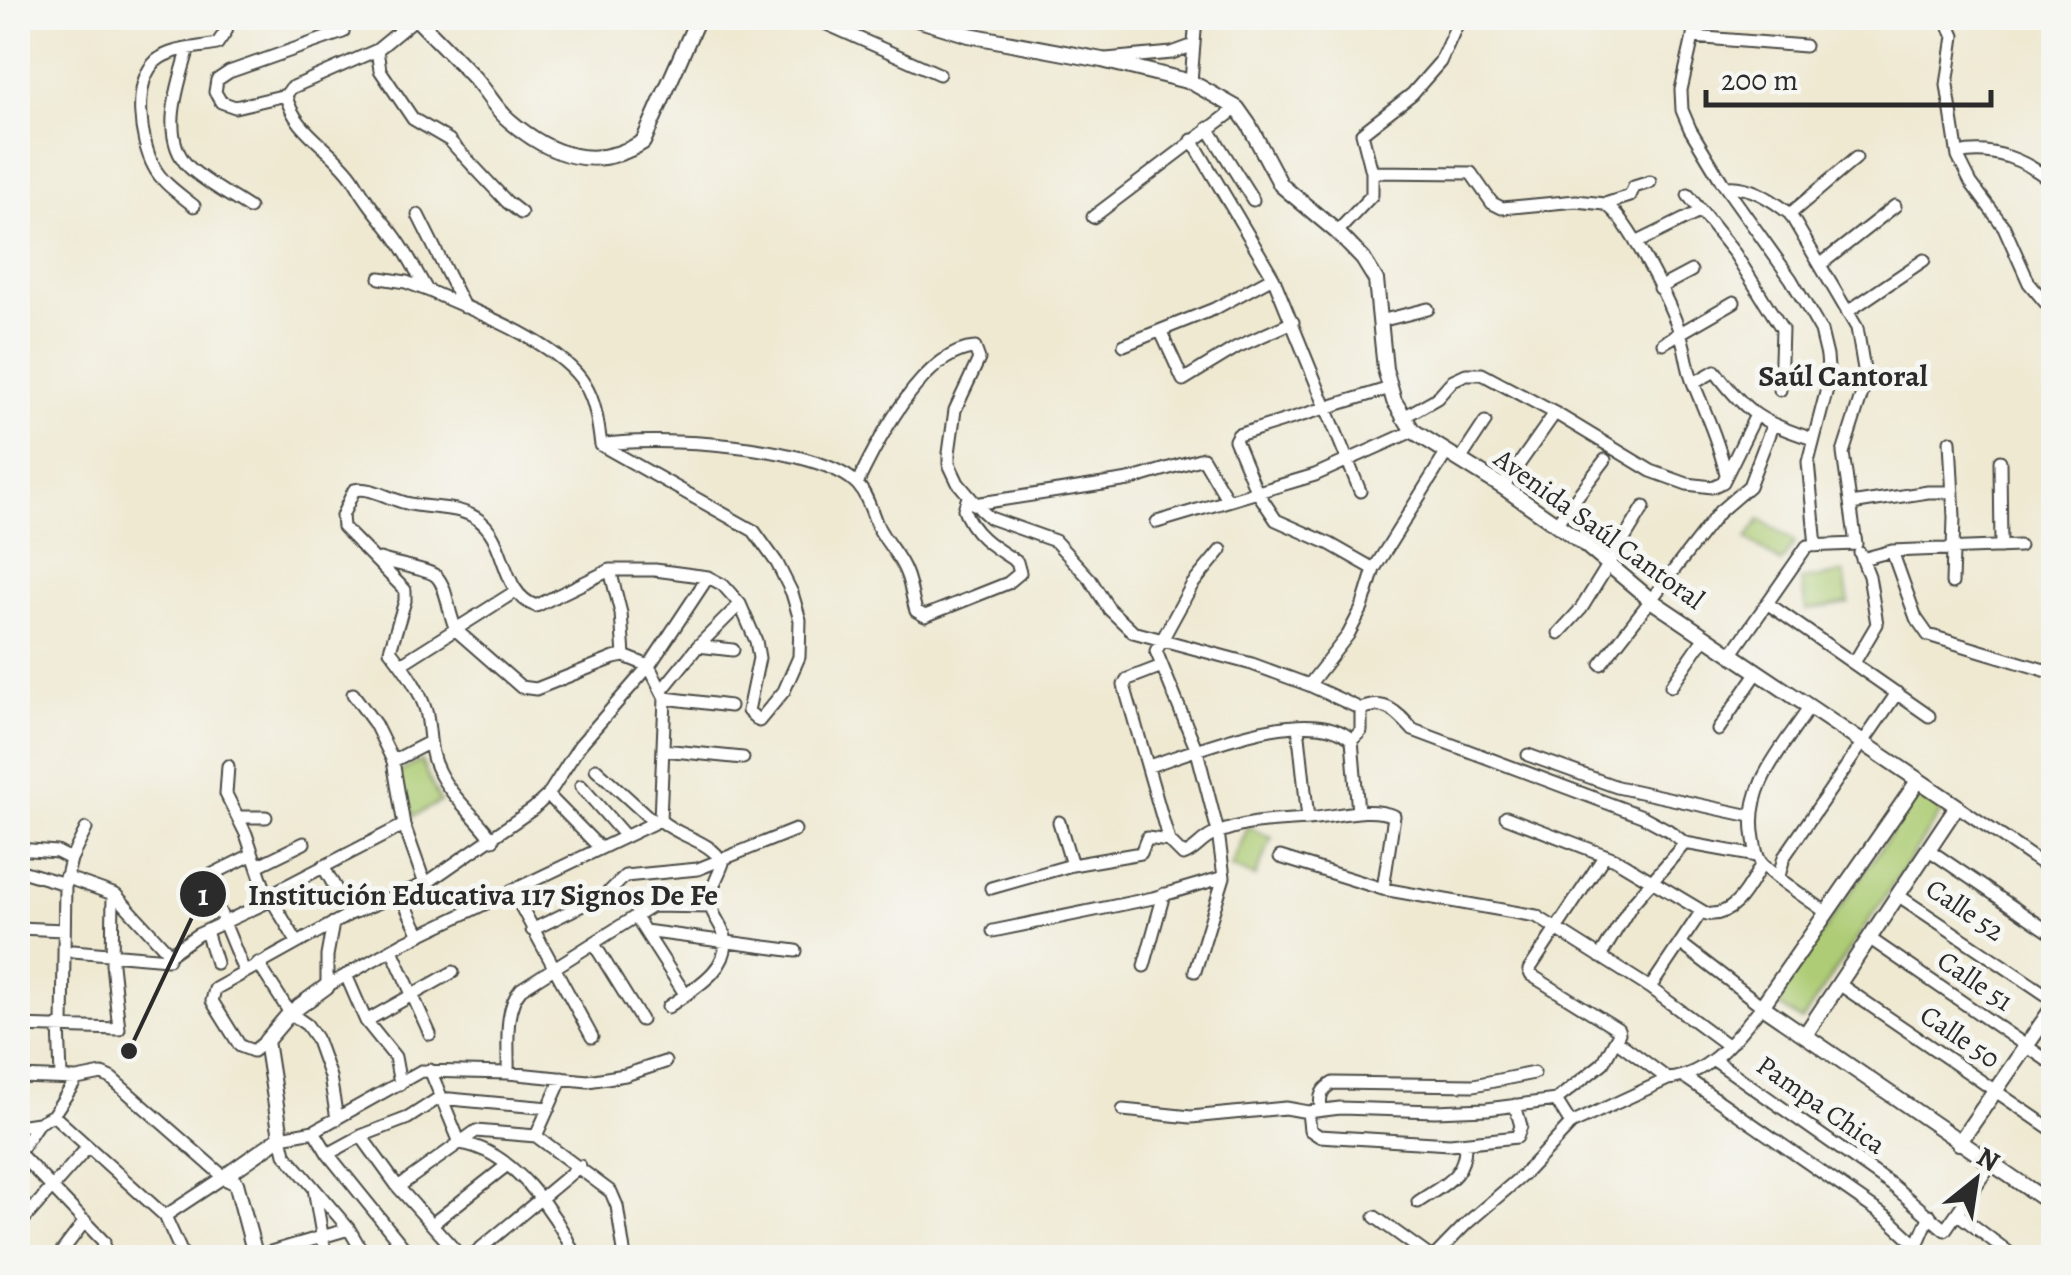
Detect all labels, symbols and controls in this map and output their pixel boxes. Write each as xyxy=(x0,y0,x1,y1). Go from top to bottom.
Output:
scale bar xyxy=(1706,45,1991,107)
text: 200 m xyxy=(1721,60,1798,100)
district label: Saúl Cantoral xyxy=(1758,356,1928,396)
street label: Avenida Saúl Cantoral xyxy=(1485,439,1712,618)
callout: Institución Educativa 117 Signos De Fe xyxy=(178,864,738,924)
street label: Calle 52 xyxy=(1918,870,2012,950)
text: 1 xyxy=(198,875,209,915)
text: Institución Educativa 117 Signos De Fe xyxy=(248,875,718,915)
street label: Calle 51 xyxy=(1930,942,2020,1020)
street label: Calle 50 xyxy=(1912,996,2008,1078)
street label: Pampa Chica xyxy=(1749,1047,1893,1163)
north arrow xyxy=(1926,1130,2026,1230)
text: N xyxy=(1970,1138,2006,1181)

